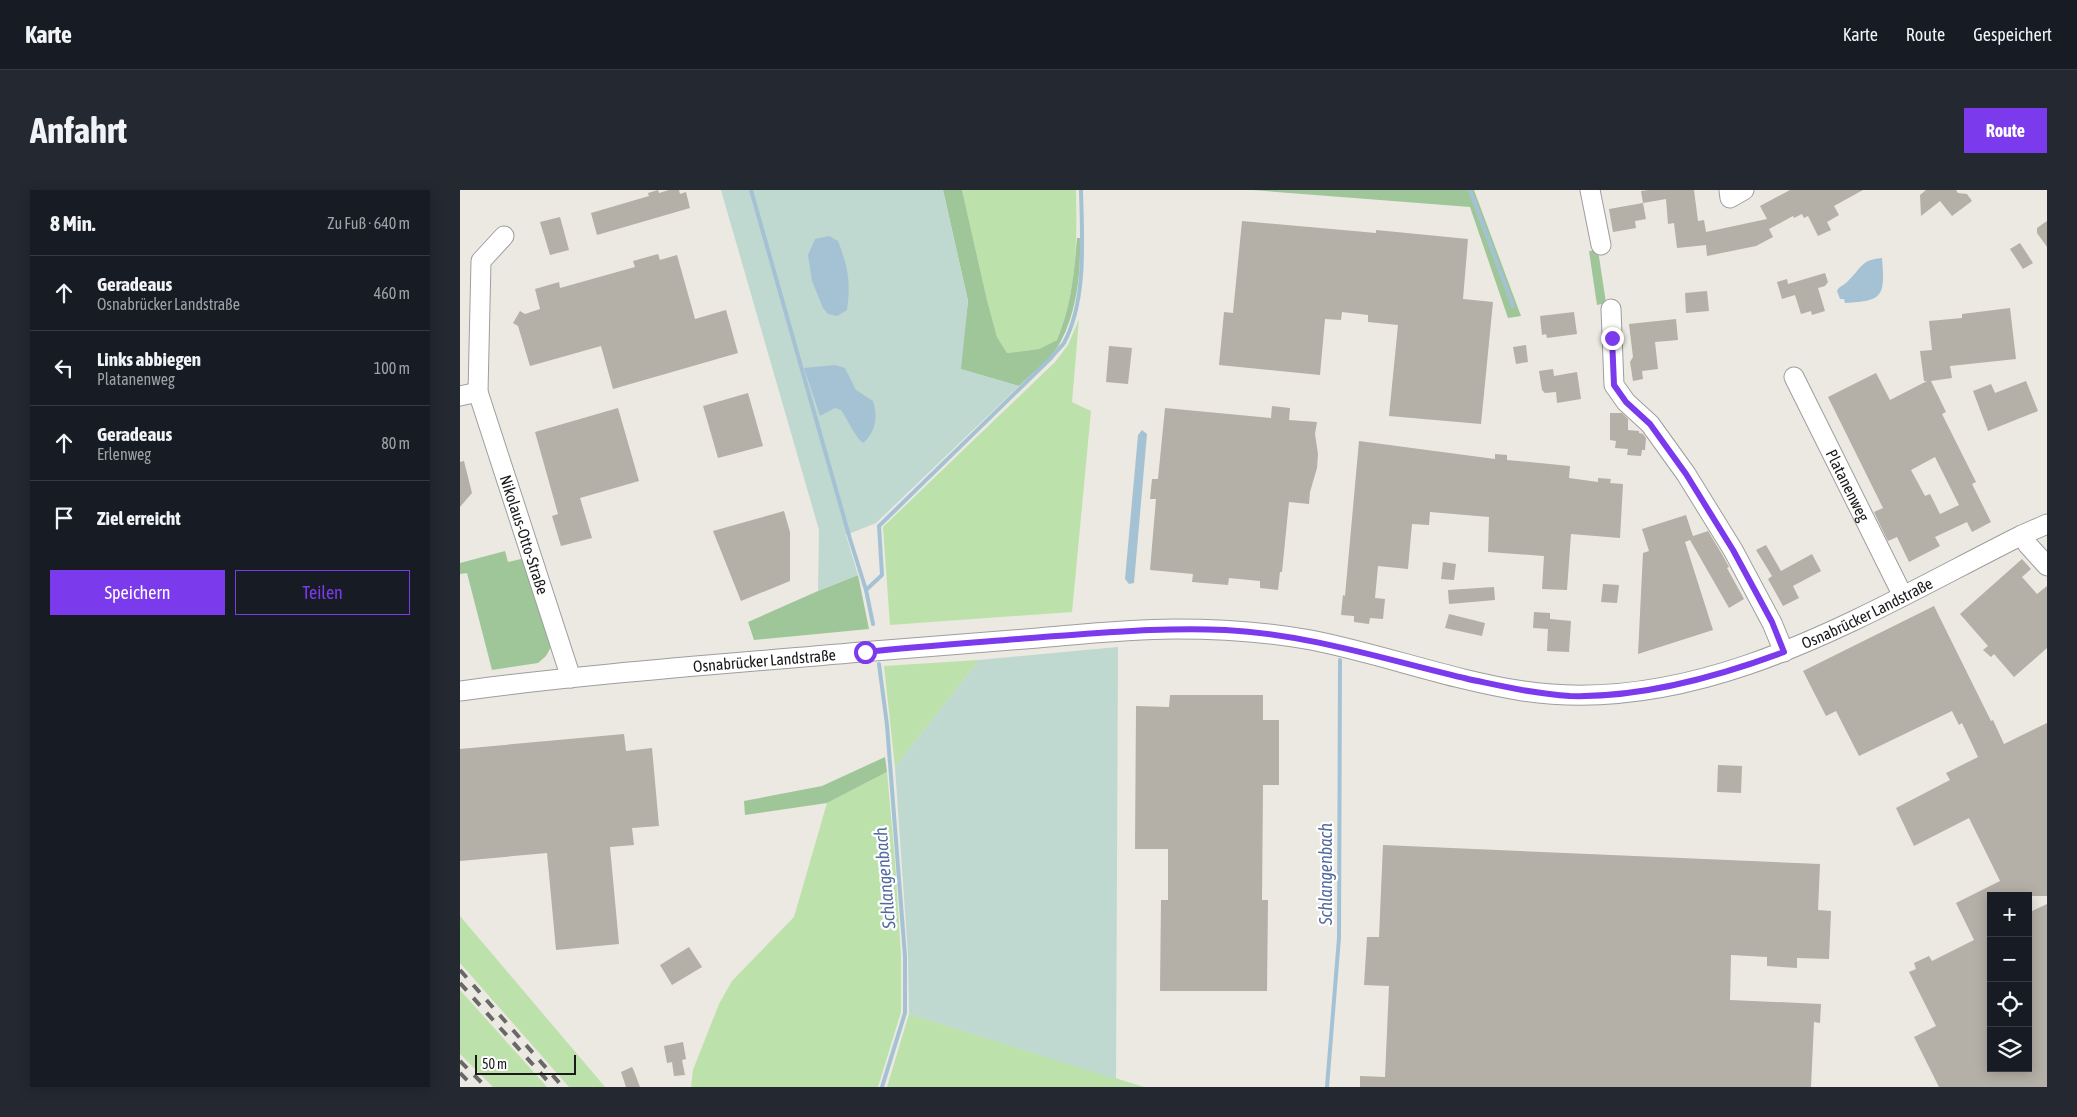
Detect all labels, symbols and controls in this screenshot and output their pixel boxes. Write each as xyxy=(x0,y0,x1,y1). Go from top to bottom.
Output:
text: Karte xyxy=(25,21,72,48)
text: Karte xyxy=(1843,24,1878,45)
text: Route xyxy=(1906,24,1945,45)
text: Gespeichert xyxy=(1973,24,2052,45)
button: Route xyxy=(1964,108,2047,153)
text: Anfahrt xyxy=(30,110,127,150)
text: 8 Min. xyxy=(50,211,96,235)
text: Zu Fuß · 640 m xyxy=(327,214,410,232)
text: Geradeaus xyxy=(97,273,172,295)
icon: ahead xyxy=(50,279,78,307)
text: 460 m xyxy=(374,284,410,302)
text: Osnabrücker Landstraße xyxy=(97,295,240,313)
route end xyxy=(1601,327,1624,350)
text: Links abbiegen xyxy=(97,348,201,370)
icon: left xyxy=(50,354,78,382)
text: 100 m xyxy=(374,359,410,377)
text: Platanenweg xyxy=(97,370,175,388)
text: Geradeaus xyxy=(97,423,172,445)
icon: ahead xyxy=(50,429,78,457)
text: 80 m xyxy=(381,434,410,452)
text: Erlenweg xyxy=(97,445,151,463)
street label: Platanenweg xyxy=(1822,446,1873,525)
street label: Nikolaus-Otto-Straße xyxy=(497,473,552,597)
icon: arrive xyxy=(50,504,78,532)
text: Ziel erreicht xyxy=(97,507,181,529)
button: Speichern xyxy=(50,570,225,615)
button: Teilen xyxy=(235,570,410,615)
street label: Osnabrücker Landstraße xyxy=(1799,574,1935,652)
route start xyxy=(854,641,877,664)
street label: Osnabrücker Landstraße xyxy=(692,645,836,675)
water label: Schlangenbach xyxy=(1315,823,1336,926)
water label: Schlangenbach xyxy=(870,826,899,931)
map controls xyxy=(1987,892,2032,1072)
button: + xyxy=(1987,892,2032,937)
button: − xyxy=(1987,937,2032,982)
button: locate xyxy=(1987,982,2032,1027)
button: layers xyxy=(1987,1027,2032,1072)
scale bar xyxy=(475,1052,576,1075)
text: 50 m xyxy=(482,1056,507,1072)

